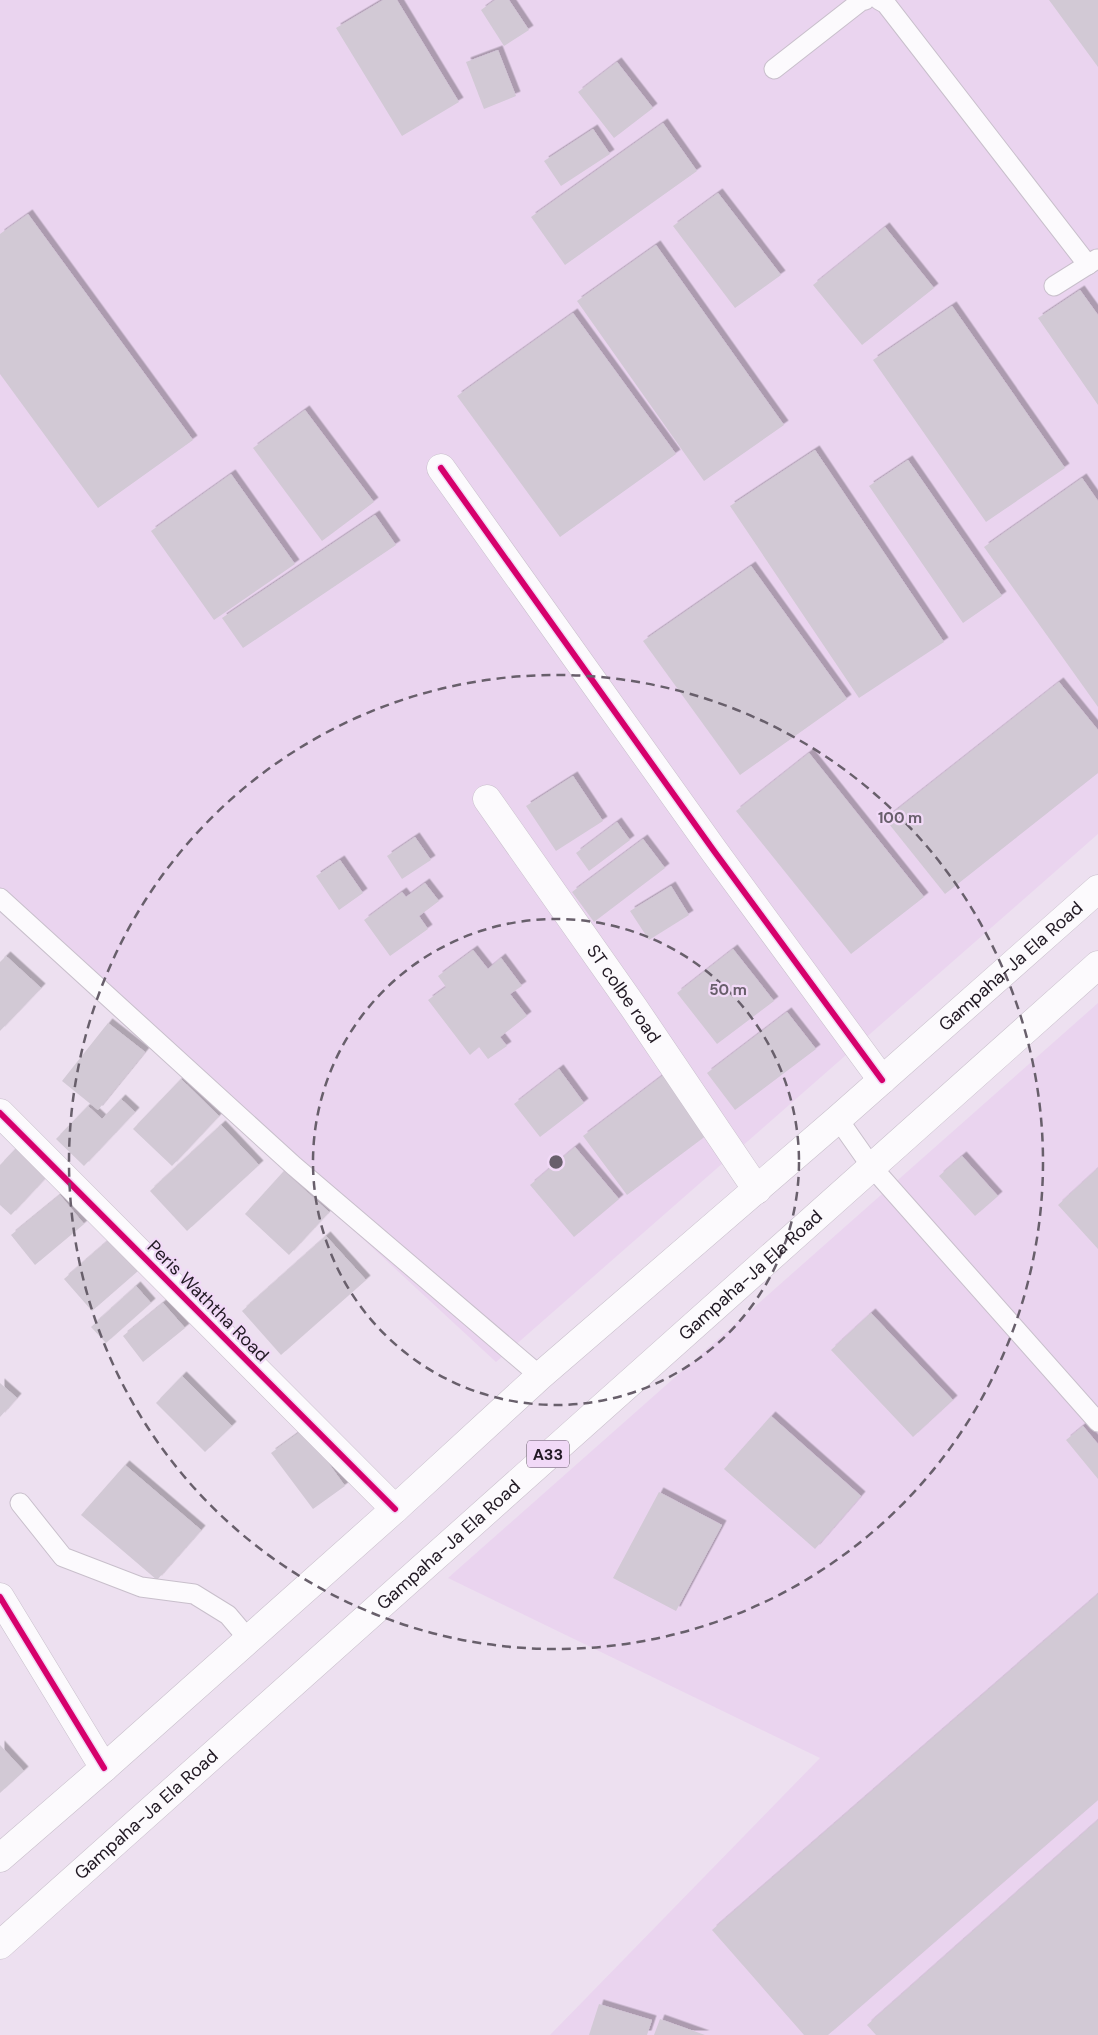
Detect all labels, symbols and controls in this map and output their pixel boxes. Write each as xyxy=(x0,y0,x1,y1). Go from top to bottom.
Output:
text: 100 m xyxy=(878,808,922,828)
street label: Gampaha-Ja Ela Road xyxy=(934,896,1088,1036)
street label: ST colbe road xyxy=(581,940,666,1048)
text: 50 m xyxy=(709,980,747,1000)
centre of rings xyxy=(547,1153,565,1171)
street label: Gampaha-Ja Ela Road xyxy=(674,1205,827,1346)
street label: Peris Waththa Road xyxy=(142,1235,274,1367)
road number: A33 xyxy=(527,1440,569,1468)
street label: Gampaha-Ja Ela Road xyxy=(371,1474,525,1615)
street label: Gampaha-Ja Ela Road xyxy=(69,1744,223,1885)

